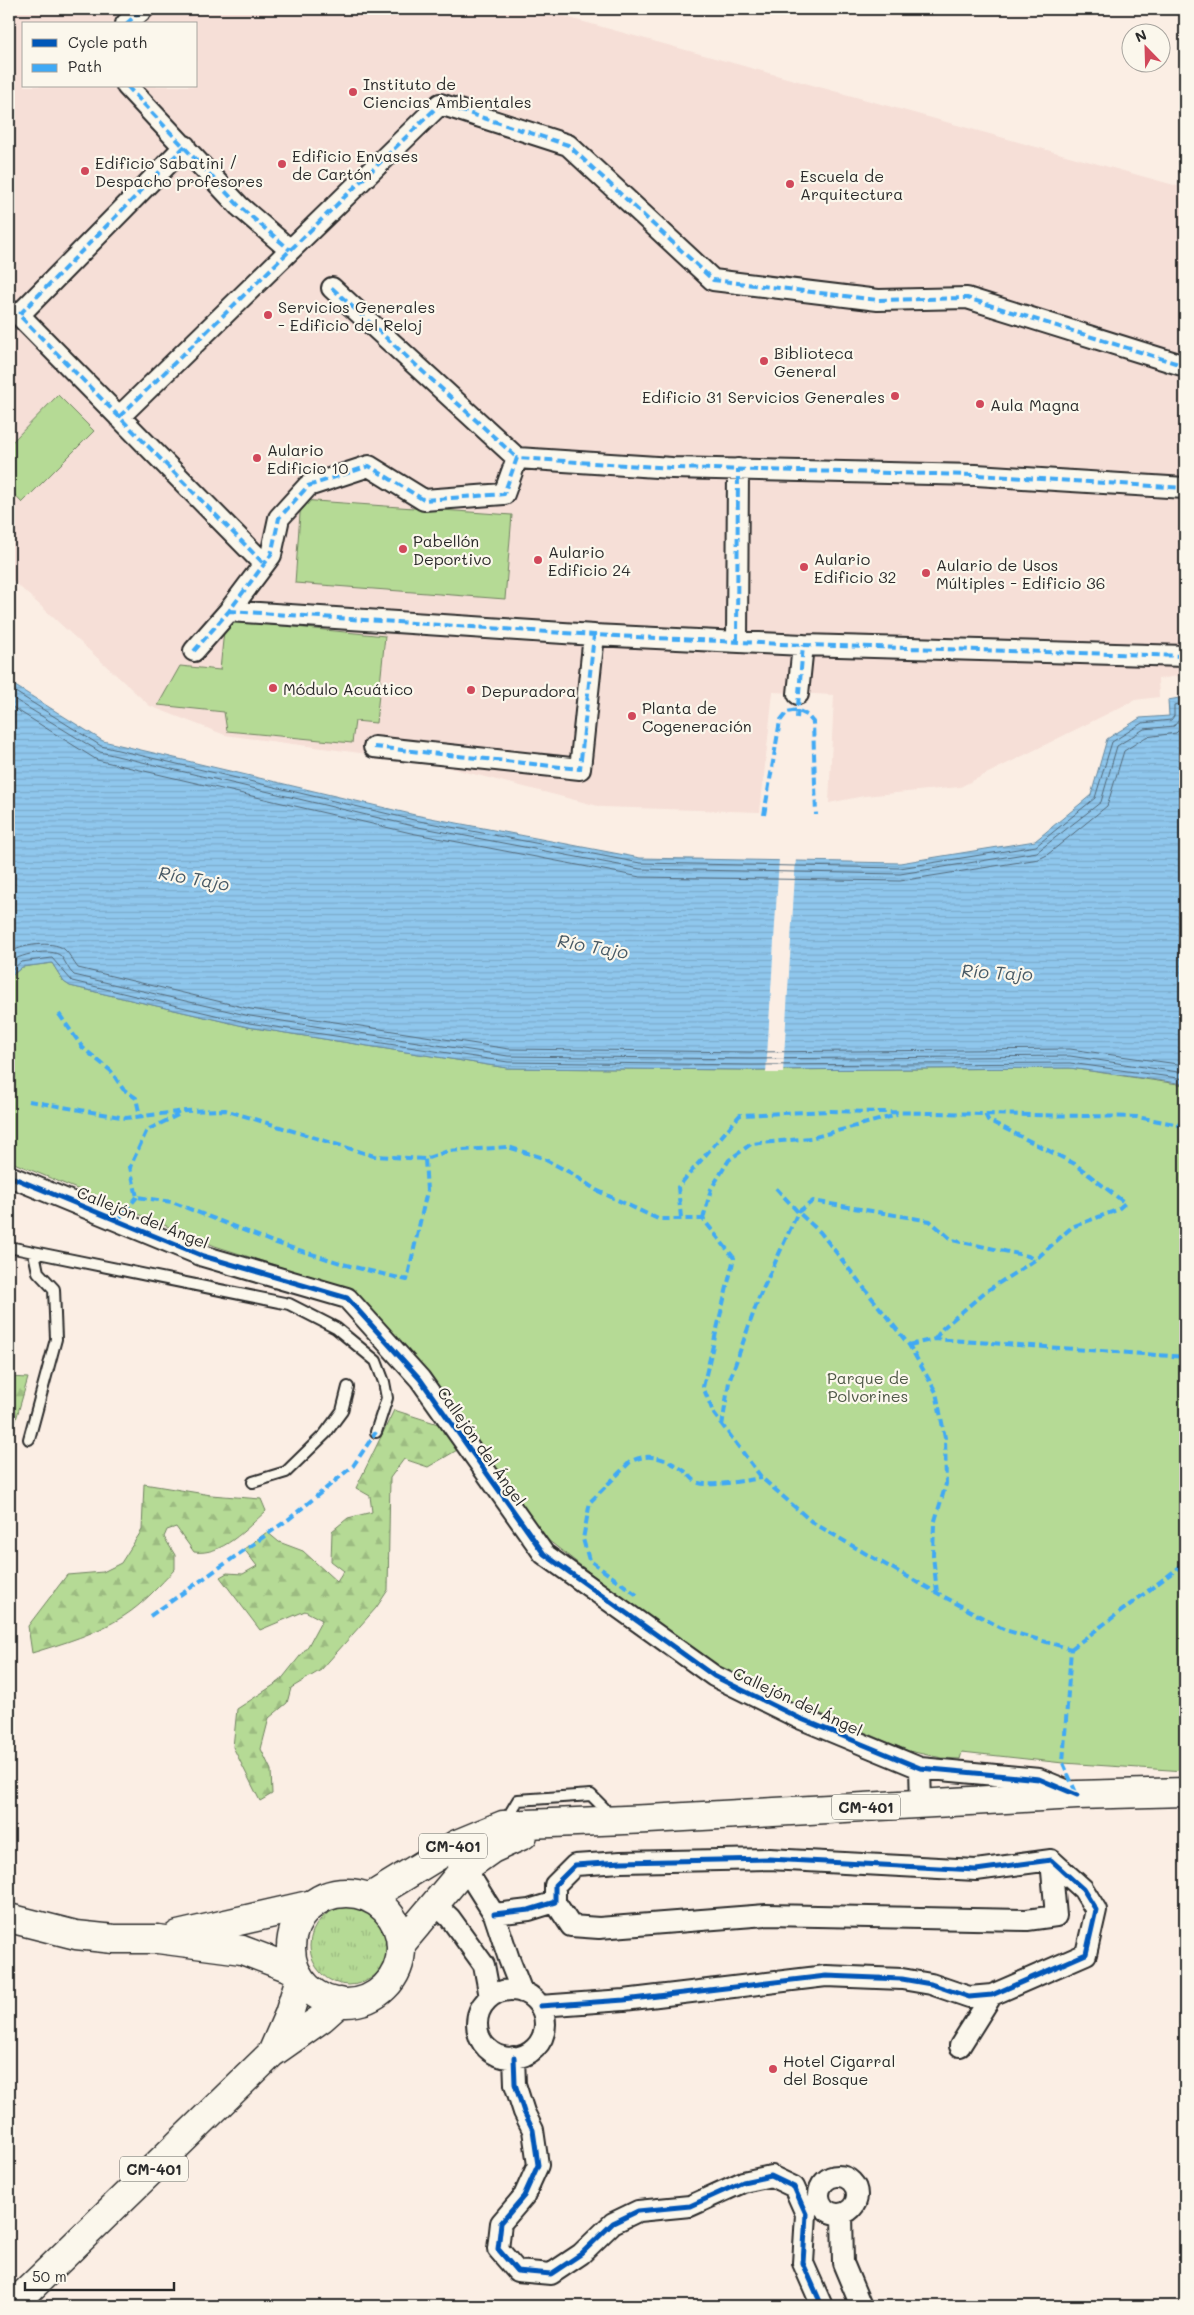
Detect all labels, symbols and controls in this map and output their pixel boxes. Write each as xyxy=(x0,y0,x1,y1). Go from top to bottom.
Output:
legend xyxy=(22,22,198,88)
north arrow xyxy=(1122,22,1172,72)
text: N xyxy=(1132,25,1149,46)
text: Cycle path xyxy=(68,32,147,52)
text: Path xyxy=(68,56,102,76)
place label: Instituto de Ciencias Ambientales xyxy=(363,73,532,112)
marker: Instituto de Ciencias Ambientales xyxy=(347,86,359,98)
place label: Edificio Envases de Cartón xyxy=(292,145,418,184)
place label: Edificio Sabatini / Despacho profesores xyxy=(95,152,263,191)
marker: Edificio Envases de Cartón xyxy=(276,158,288,170)
marker: Edificio Sabatini / Despacho profesores xyxy=(79,165,91,177)
place label: Escuela de Arquitectura xyxy=(800,165,903,204)
marker: Escuela de Arquitectura xyxy=(784,178,796,190)
place label: Servicios Generales - Edificio del Reloj xyxy=(278,296,435,335)
marker: Servicios Generales - Edificio del Reloj xyxy=(262,309,274,321)
place label: Biblioteca General xyxy=(774,342,854,381)
marker: Biblioteca General xyxy=(758,355,770,367)
place label: Edificio 31 Servicios Generales xyxy=(642,386,885,407)
marker: Edificio 31 Servicios Generales xyxy=(889,390,901,402)
place label: Aula Magna xyxy=(990,394,1080,415)
marker: Aula Magna xyxy=(974,398,986,410)
place label: Aulario Edificio 10 xyxy=(267,439,348,478)
marker: Aulario Edificio 10 xyxy=(251,452,263,464)
place label: Pabellón Deportivo xyxy=(413,530,491,569)
place label: Aulario Edificio 24 xyxy=(548,541,631,580)
marker: Pabellón Deportivo xyxy=(397,543,409,555)
place label: Aulario Edificio 32 xyxy=(814,548,897,587)
marker: Aulario Edificio 24 xyxy=(532,554,544,566)
place label: Aulario de Usos Múltiples - Edificio 36 xyxy=(936,554,1105,593)
marker: Aulario Edificio 32 xyxy=(798,561,810,573)
marker: Aulario de Usos Múltiples - Edificio 36 xyxy=(920,567,932,579)
place label: Módulo Acuático xyxy=(283,678,413,699)
place label: Depuradora xyxy=(481,680,576,701)
marker: Módulo Acuático xyxy=(267,682,279,694)
marker: Depuradora xyxy=(465,684,477,696)
place label: Planta de Cogeneración xyxy=(642,697,752,736)
marker: Planta de Cogeneración xyxy=(626,710,638,722)
water label: Río Tajo xyxy=(157,860,232,896)
water label: Río Tajo xyxy=(556,928,631,964)
water label: Río Tajo xyxy=(961,958,1034,986)
street label: Callejón del Ángel xyxy=(74,1181,212,1253)
park label: Parque de Polvorines xyxy=(827,1367,909,1406)
street label: Callejón del Ángel xyxy=(433,1382,531,1510)
street label: Callejón del Ángel xyxy=(730,1662,866,1740)
road number: CM-401 xyxy=(832,1794,900,1820)
road number: CM-401 xyxy=(419,1834,487,1858)
place label: Hotel Cigarral del Bosque xyxy=(783,2050,896,2089)
marker: Hotel Cigarral del Bosque xyxy=(767,2063,779,2075)
road number: CM-401 xyxy=(120,2156,188,2182)
scale bar xyxy=(25,2260,174,2292)
text: 50 m xyxy=(32,2266,67,2286)

